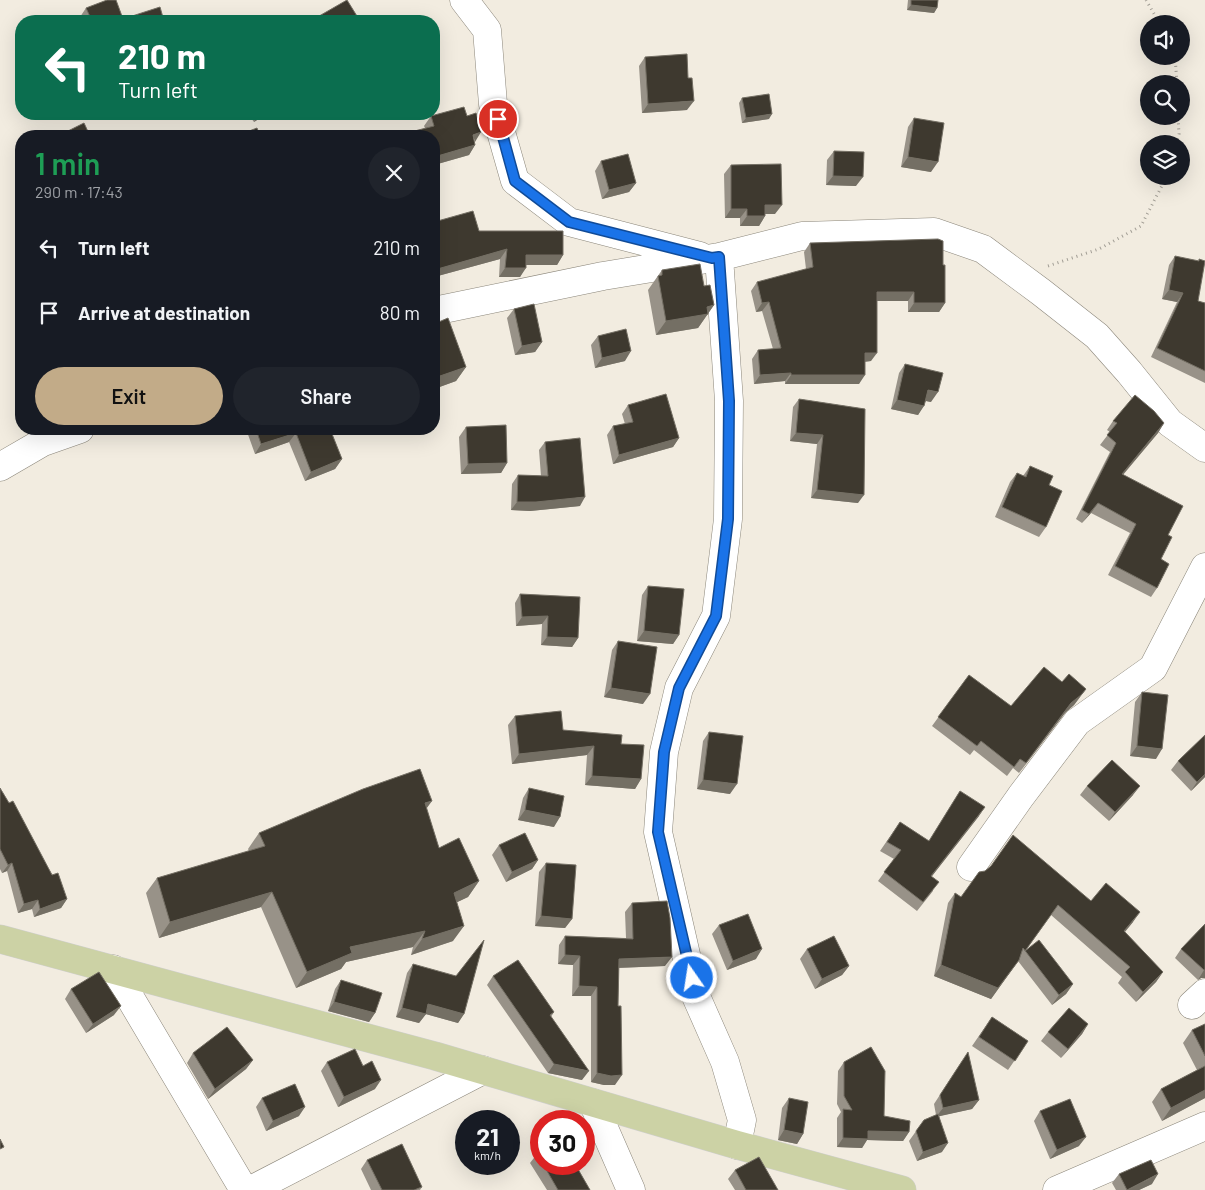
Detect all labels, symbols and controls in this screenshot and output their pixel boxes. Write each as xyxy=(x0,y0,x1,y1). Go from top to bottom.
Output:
map controls xyxy=(1140,15,1190,185)
button: sound xyxy=(1140,15,1190,65)
text: 210 m xyxy=(118,34,206,76)
icon: left xyxy=(35,35,100,100)
button: search xyxy=(1140,75,1190,125)
text: Turn left xyxy=(118,76,198,102)
pin xyxy=(477,98,519,140)
icon: arrive xyxy=(484,105,512,133)
button: layers xyxy=(1140,135,1190,185)
text: 1 min xyxy=(35,145,100,181)
button: close xyxy=(368,147,420,199)
text: 290 m · 17:43 xyxy=(35,182,123,201)
icon: left xyxy=(35,234,63,262)
text: Turn left xyxy=(78,236,149,259)
text: 210 m xyxy=(373,236,420,259)
icon: arrive xyxy=(35,299,63,327)
text: Arrive at destination xyxy=(78,301,250,324)
text: 80 m xyxy=(380,301,420,324)
button: Exit xyxy=(35,367,223,425)
button: Share xyxy=(233,367,420,425)
position arrow xyxy=(665,951,717,1003)
speed limit sign: 30 xyxy=(530,1110,595,1175)
text: 21 xyxy=(476,1121,499,1151)
text: km/h xyxy=(474,1148,501,1162)

